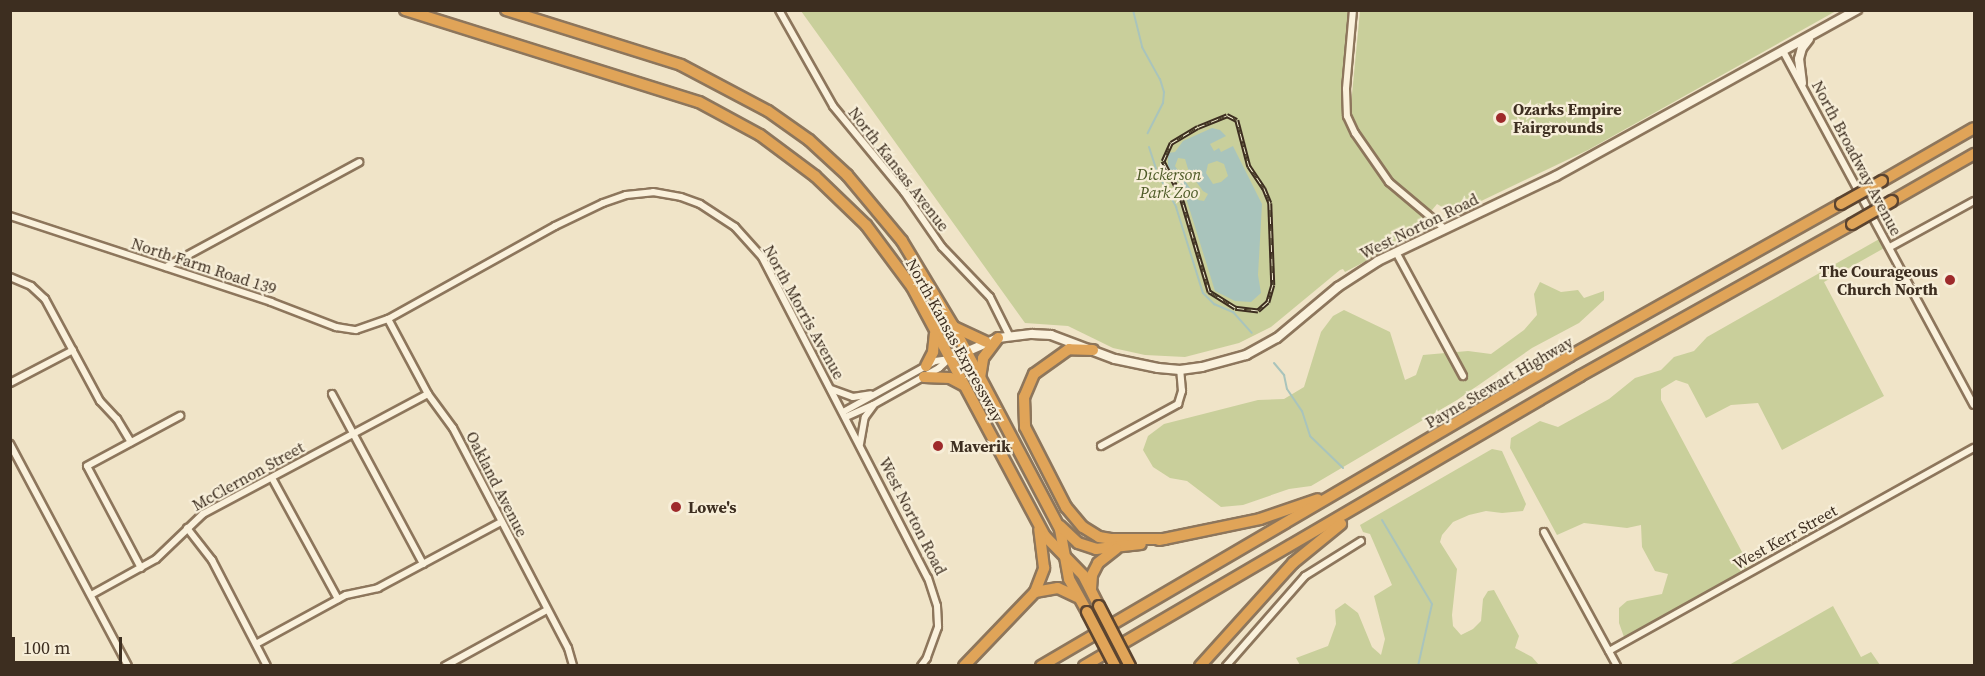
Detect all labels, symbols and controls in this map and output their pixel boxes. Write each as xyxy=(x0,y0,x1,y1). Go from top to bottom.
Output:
street label: North Broadway Avenue xyxy=(1808,77,1906,239)
place label: Ozarks Empire Fairgrounds xyxy=(1513,99,1622,137)
street label: North Kansas Avenue xyxy=(844,103,954,235)
marker: Ozarks Empire Fairgrounds xyxy=(1494,111,1508,125)
park label: Dickerson Park Zoo xyxy=(1137,164,1201,202)
street label: West Norton Road xyxy=(1357,189,1481,263)
street label: North Farm Road 139 xyxy=(129,233,279,299)
street label: North Morris Avenue xyxy=(759,242,849,382)
street label: North Kansas Expressway xyxy=(902,255,1008,425)
place label: The Courageous Church North xyxy=(1819,261,1938,299)
marker: The Courageous Church North xyxy=(1943,273,1957,287)
street label: Payne Stewart Highway xyxy=(1422,332,1576,432)
street label: Oakland Avenue xyxy=(462,428,532,540)
place label: Maverik xyxy=(950,436,1011,456)
street label: McClernon Street xyxy=(189,437,307,515)
marker: Maverik xyxy=(931,439,945,453)
street label: West Norton Road xyxy=(875,454,951,578)
place label: Lowe's xyxy=(688,497,737,517)
marker: Lowe's xyxy=(669,500,683,514)
street label: West Kerr Street xyxy=(1730,501,1840,573)
scale bar xyxy=(15,625,124,663)
text: 100 m xyxy=(23,635,70,660)

